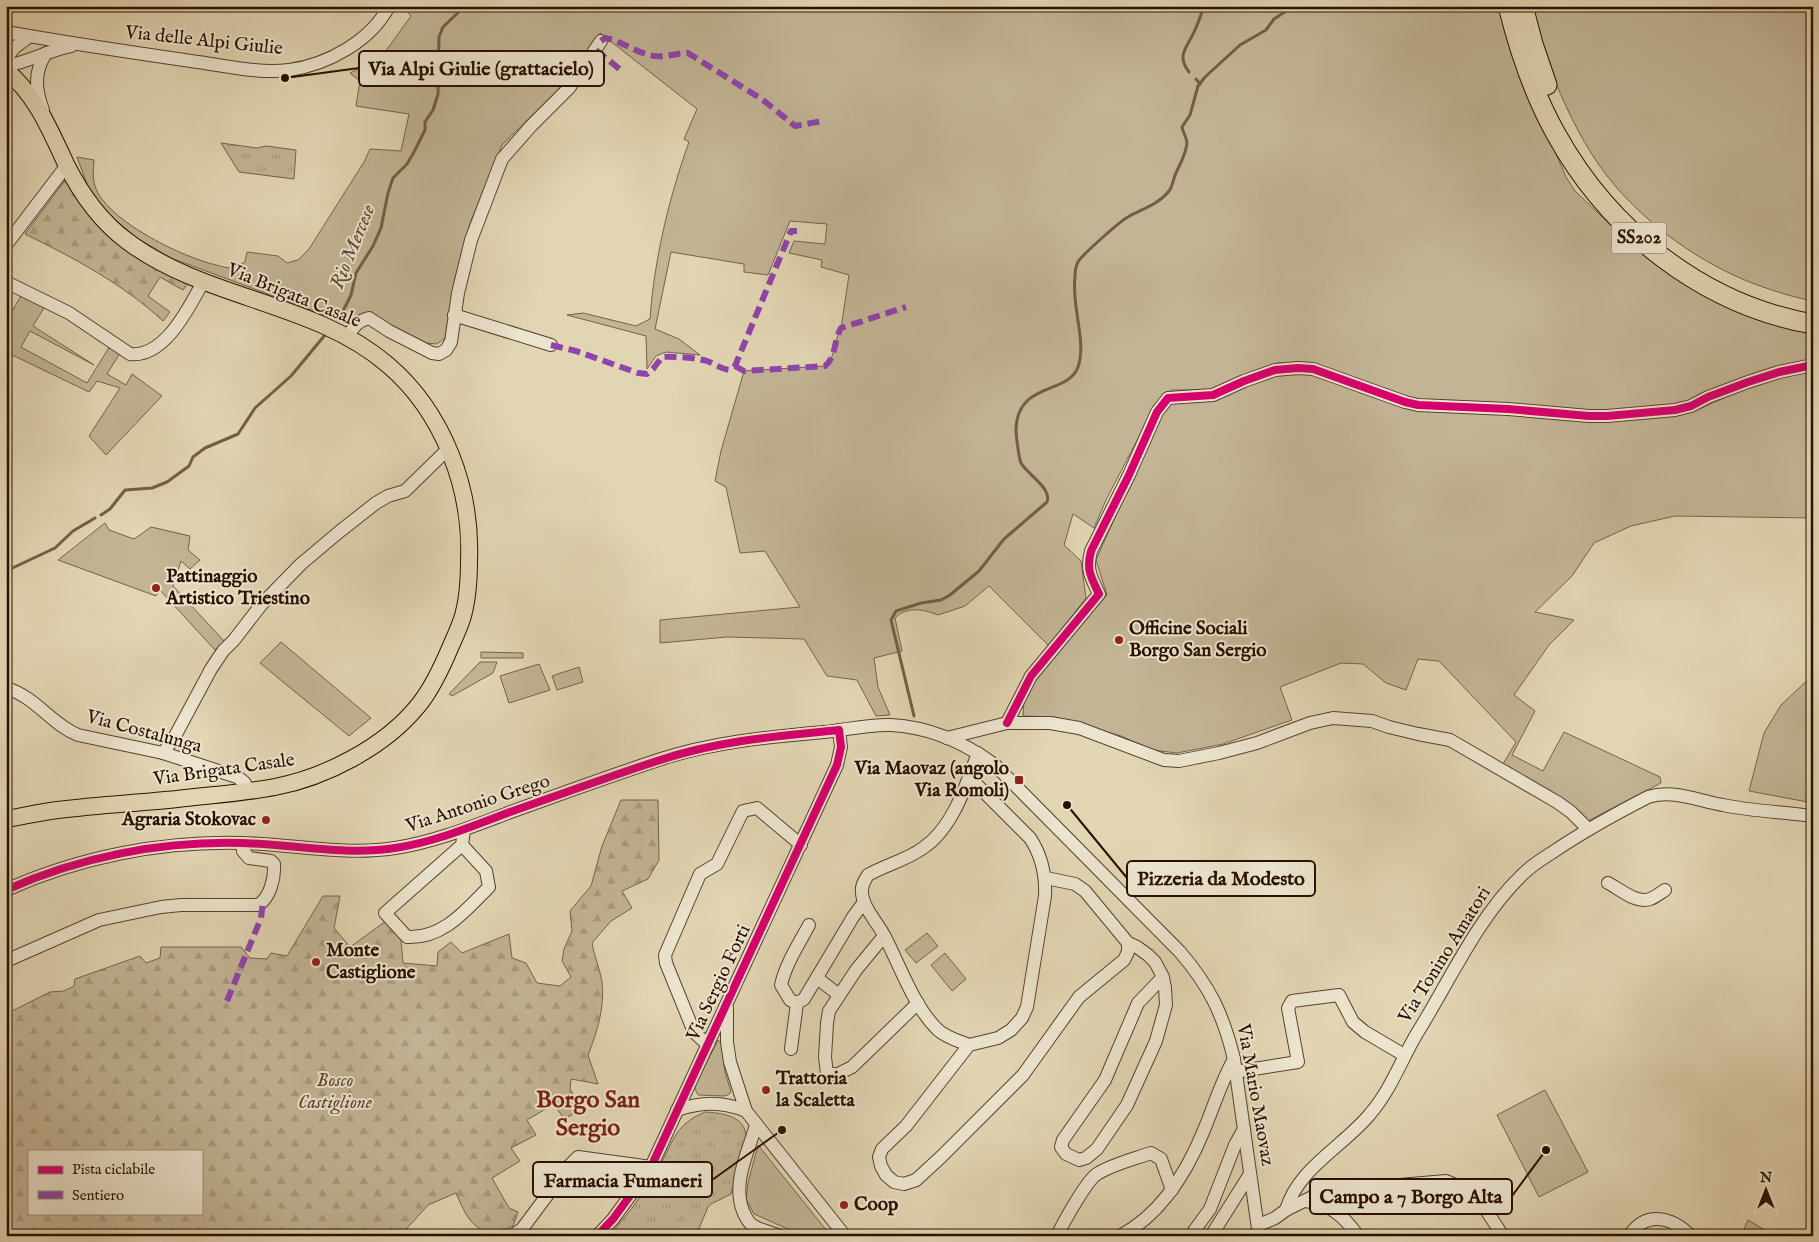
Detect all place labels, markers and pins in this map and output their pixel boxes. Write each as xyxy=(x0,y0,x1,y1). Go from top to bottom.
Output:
callout: Via Alpi Giulie (grattacielo) xyxy=(359,51,604,86)
place label: Pattinaggio Artistico Triestino xyxy=(165,565,310,611)
marker: Pattinaggio Artistico Triestino xyxy=(150,582,162,594)
place label: Officine Sociali Borgo San Sergio xyxy=(1129,617,1267,663)
marker: Officine Sociali Borgo San Sergio xyxy=(1113,634,1125,646)
place label: Via Maovaz (angolo Via Romoli) xyxy=(854,757,1009,803)
marker: Via Maovaz (angolo Via Romoli) xyxy=(1013,774,1025,786)
place label: Agraria Stokovac xyxy=(121,808,256,832)
marker: Agraria Stokovac xyxy=(260,814,272,826)
callout: Pizzeria da Modesto xyxy=(1127,861,1315,896)
place label: Monte Castiglione xyxy=(326,939,416,985)
marker: Monte Castiglione xyxy=(310,956,322,968)
place label: Trattoria la Scaletta xyxy=(775,1067,856,1113)
marker: Trattoria la Scaletta xyxy=(760,1084,772,1096)
callout: Farmacia Fumaneri xyxy=(533,1162,712,1197)
callout: Campo a 7 Borgo Alta xyxy=(1310,1179,1512,1214)
place label: Coop xyxy=(854,1193,899,1217)
marker: Coop xyxy=(838,1199,850,1211)

